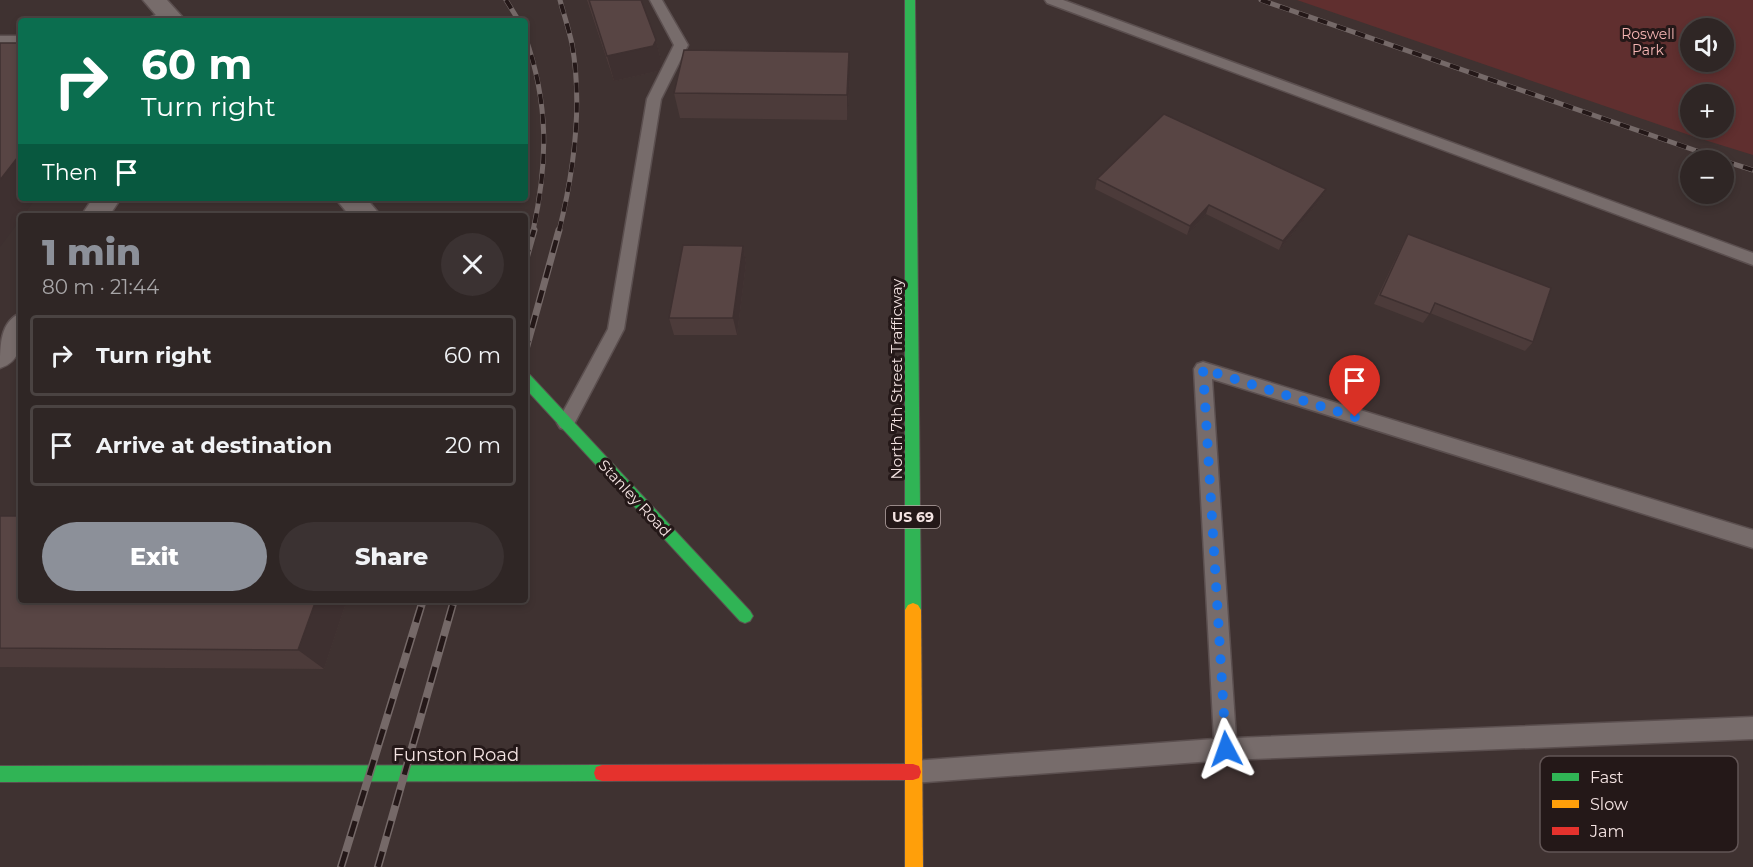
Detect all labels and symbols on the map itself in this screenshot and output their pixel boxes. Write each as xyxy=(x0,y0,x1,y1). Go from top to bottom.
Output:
park label: Roswell Park xyxy=(1621,25,1675,59)
street label: North 7th Street Trafficway xyxy=(887,278,906,479)
pin xyxy=(1329,355,1380,417)
street label: Stanley Road xyxy=(595,456,675,540)
road number: US 69 xyxy=(886,506,940,528)
position arrow xyxy=(1194,717,1258,781)
street label: Funston Road xyxy=(393,744,519,766)
legend xyxy=(1540,756,1738,852)
text: Fast xyxy=(1590,768,1624,787)
text: Slow xyxy=(1590,795,1628,814)
text: Jam xyxy=(1589,822,1624,841)

